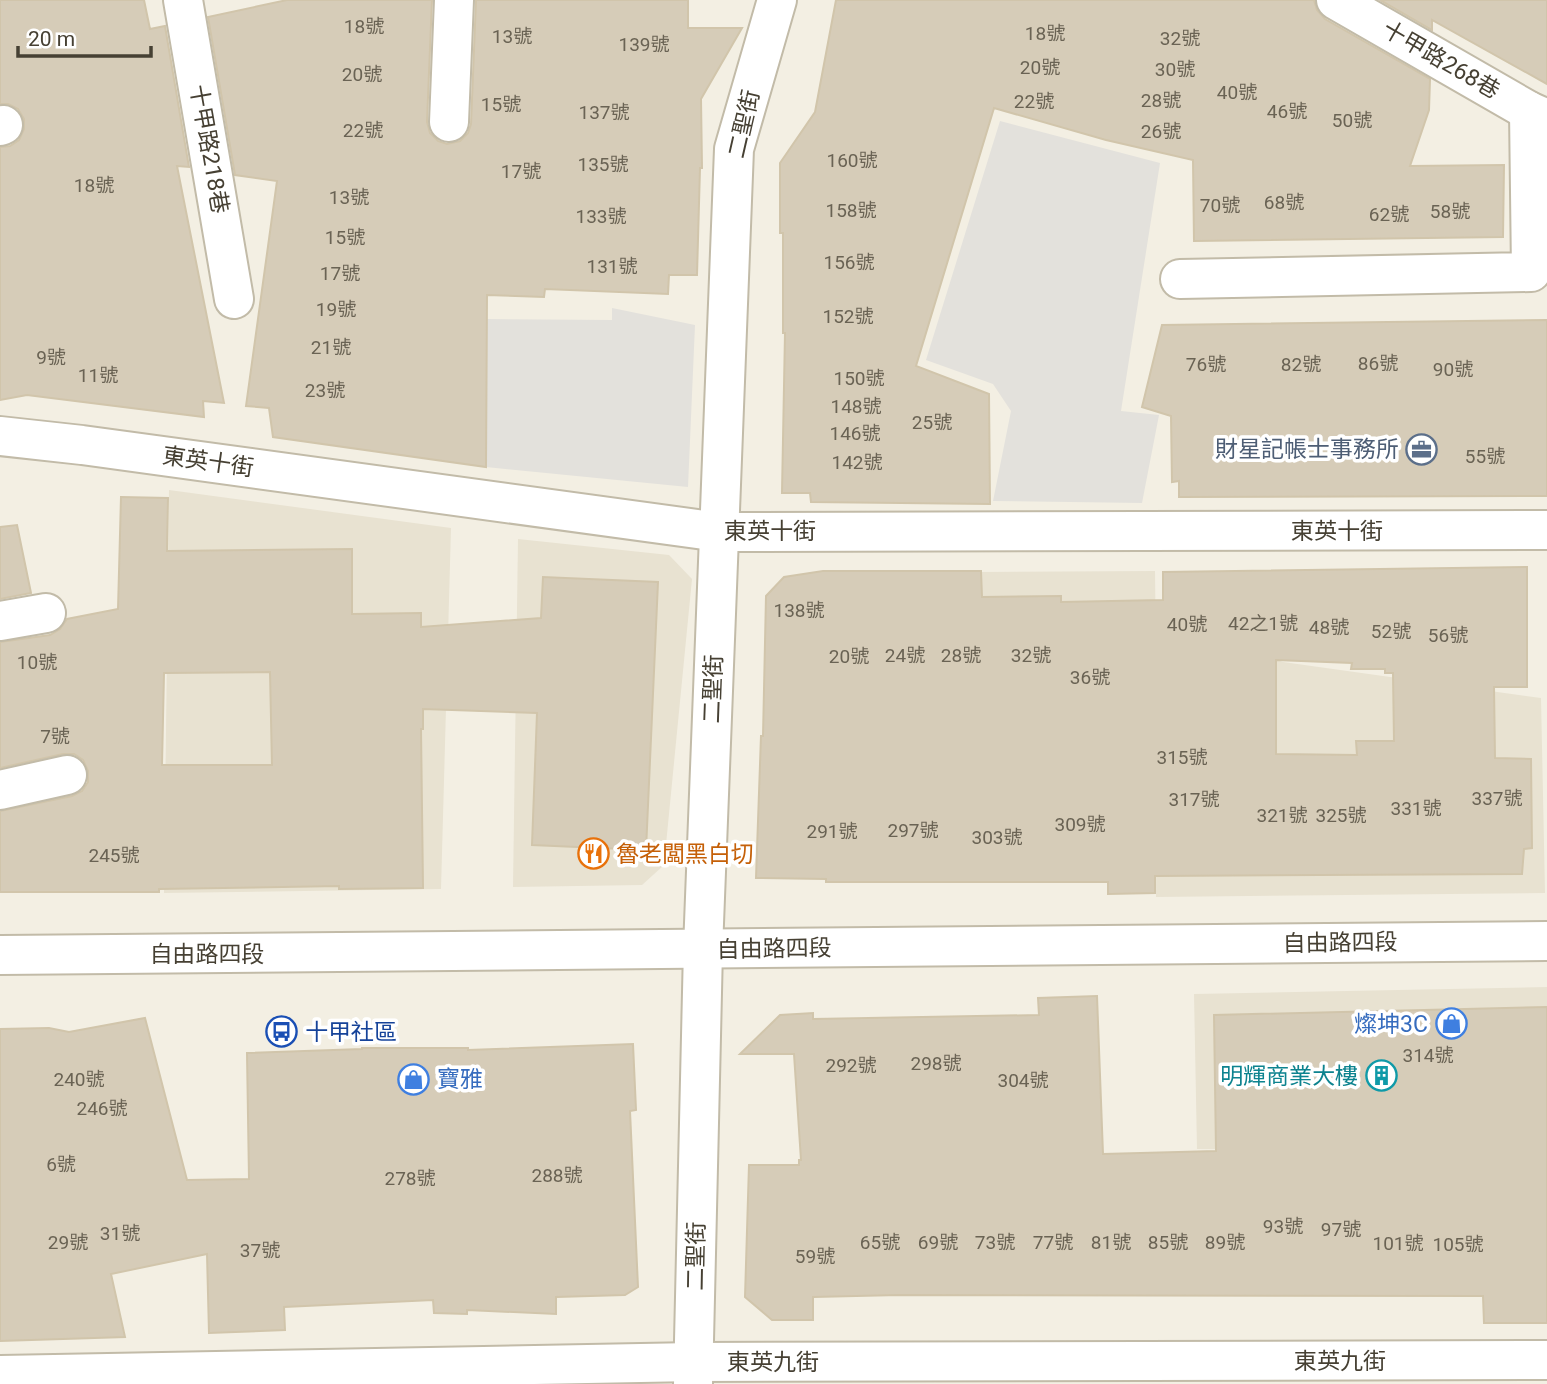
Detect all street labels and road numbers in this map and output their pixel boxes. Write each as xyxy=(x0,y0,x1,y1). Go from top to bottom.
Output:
street label: 十甲路268巷 xyxy=(1378,16,1504,104)
street label: 十甲路218巷 xyxy=(184,82,234,216)
street label: 二聖街 xyxy=(723,87,765,161)
street label: 東英十街 xyxy=(161,442,255,482)
street label: 東英十街 xyxy=(724,518,816,545)
street label: 東英十街 xyxy=(1291,518,1383,545)
street label: 二聖街 xyxy=(698,654,728,724)
street label: 自由路四段 xyxy=(1282,928,1398,958)
street label: 自由路四段 xyxy=(716,934,832,964)
street label: 自由路四段 xyxy=(150,941,265,968)
street label: 二聖街 xyxy=(682,1221,710,1291)
street label: 東英九街 xyxy=(1294,1348,1386,1375)
street label: 東英九街 xyxy=(727,1349,819,1376)

